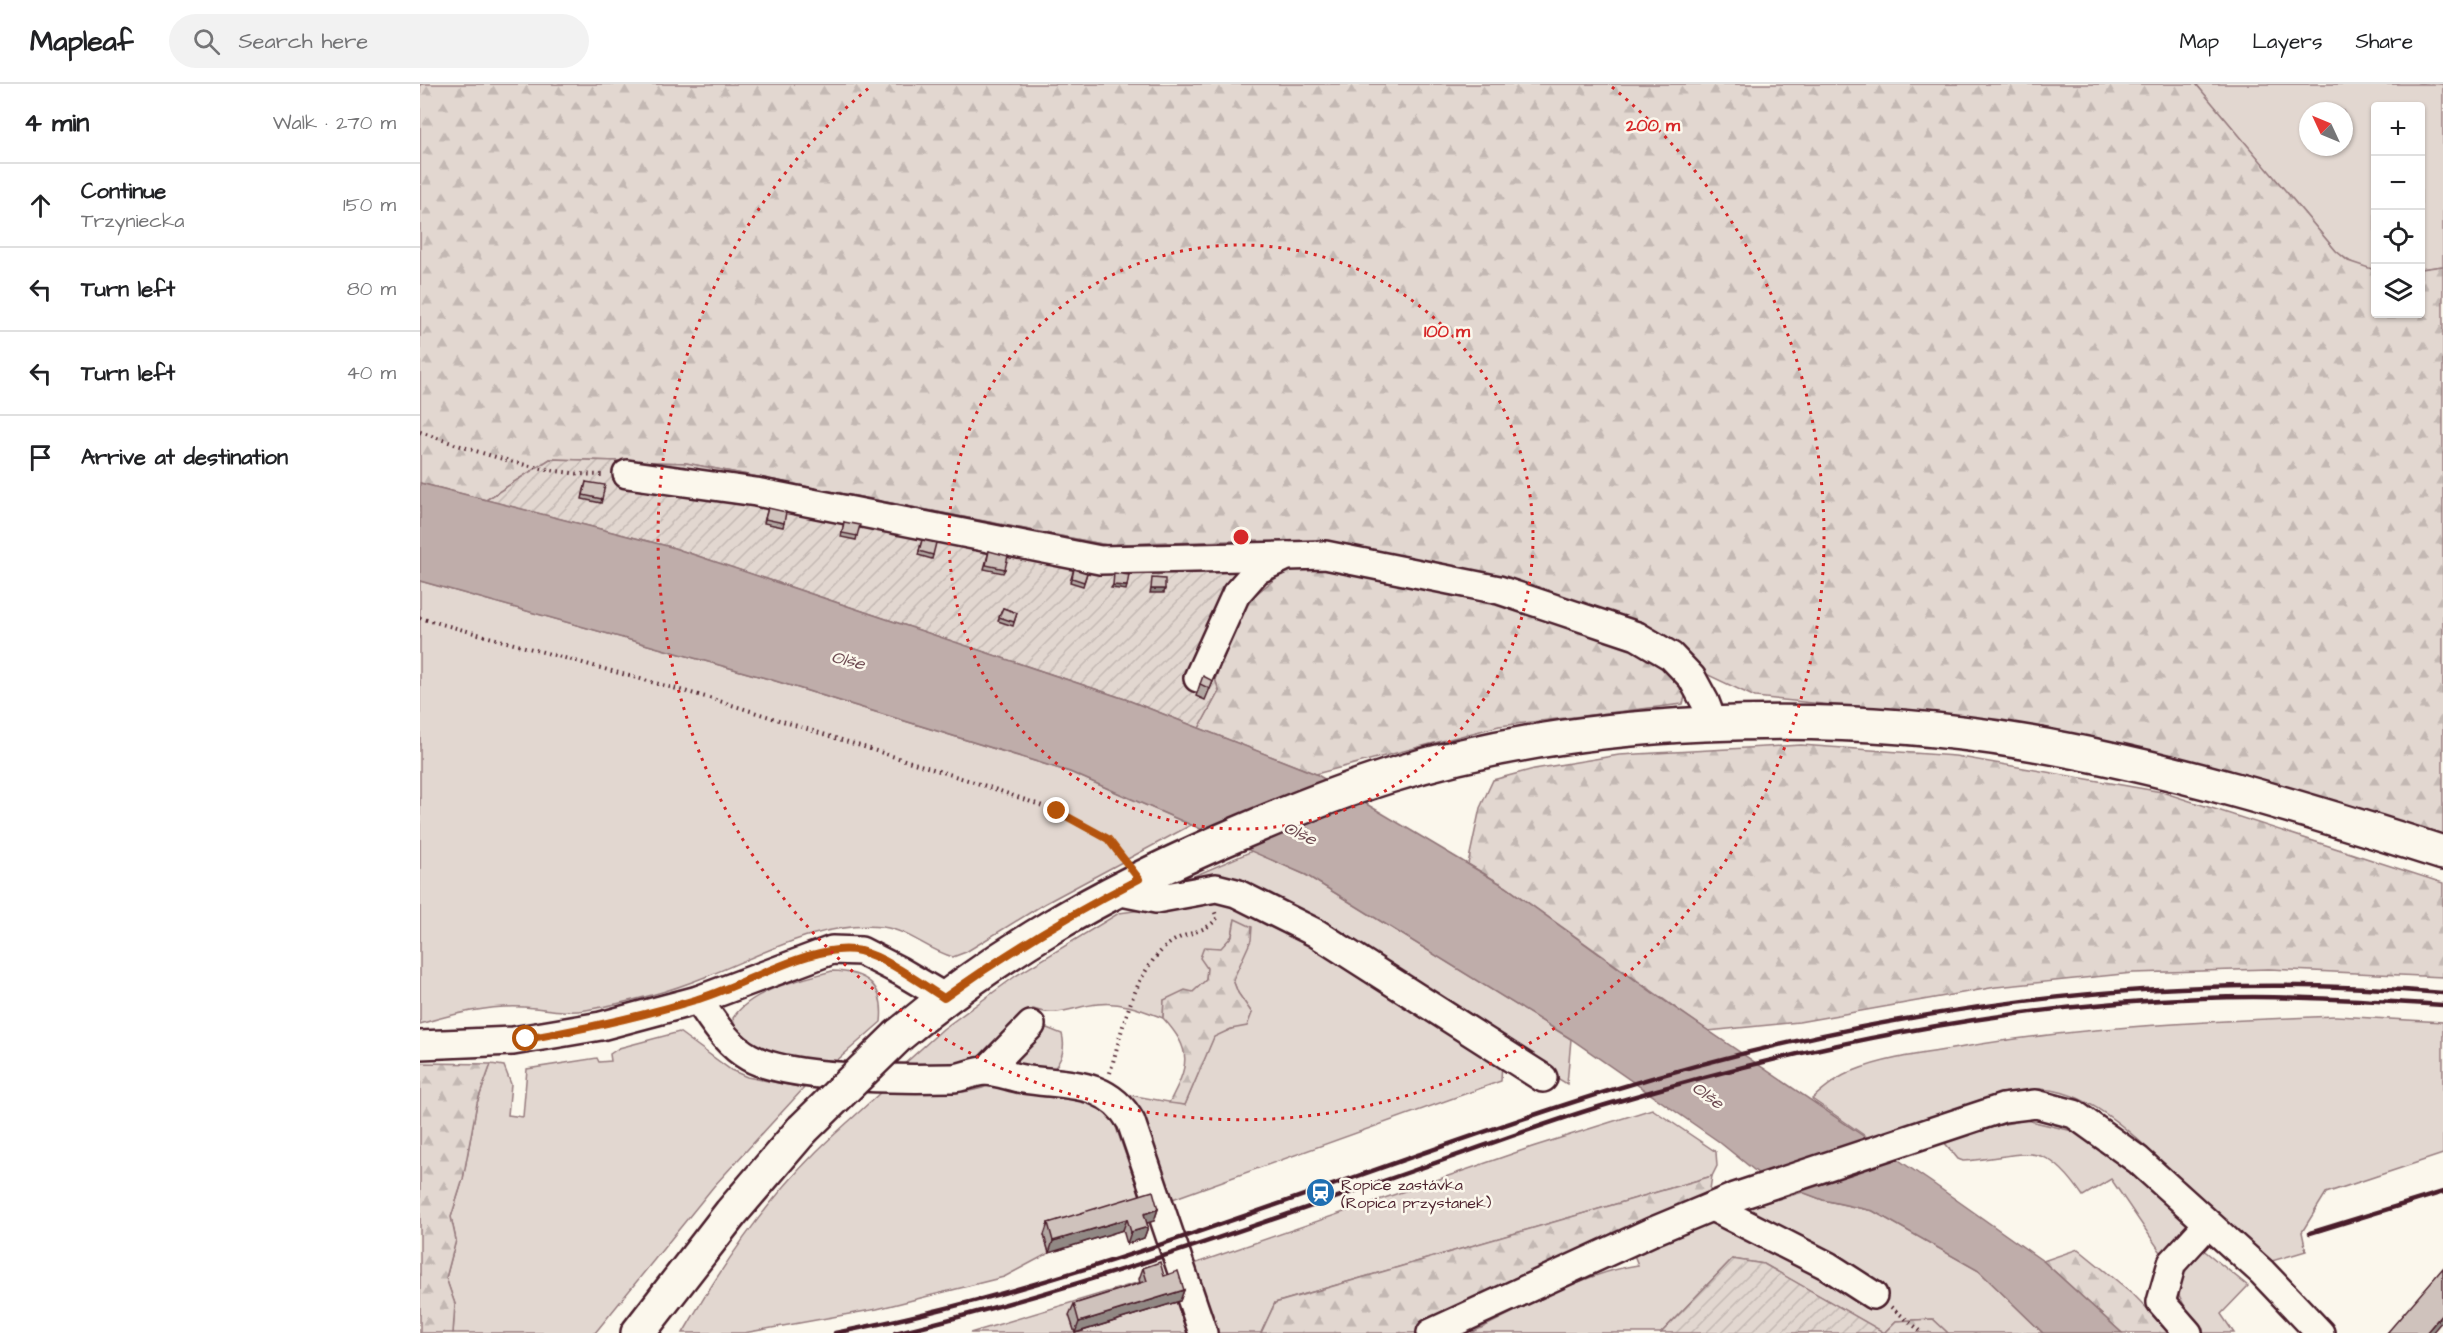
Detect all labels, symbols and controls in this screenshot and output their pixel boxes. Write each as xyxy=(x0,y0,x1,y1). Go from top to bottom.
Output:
search box xyxy=(169,14,589,68)
text: Mapleaf xyxy=(30,22,133,61)
icon: search xyxy=(190,25,223,58)
text: Search here xyxy=(238,26,368,57)
text: Map xyxy=(2179,27,2219,56)
text: Layers xyxy=(2252,27,2322,56)
text: Share xyxy=(2355,27,2413,56)
north arrow xyxy=(2299,102,2353,156)
map controls xyxy=(2371,102,2425,318)
button: + xyxy=(2371,102,2425,156)
text: 4 min xyxy=(24,105,89,141)
text: Walk · 270 m xyxy=(273,109,396,137)
text: 200 m xyxy=(1625,113,1681,138)
button: − xyxy=(2371,156,2425,210)
text: Continue xyxy=(81,176,166,207)
icon: ahead xyxy=(24,189,57,222)
text: 150 m xyxy=(343,191,396,219)
text: Trzyniecka xyxy=(81,207,184,235)
button: locate xyxy=(2371,210,2425,264)
button: layers xyxy=(2371,264,2425,318)
icon: left xyxy=(24,273,57,306)
text: Turn left xyxy=(81,274,175,305)
text: 80 m xyxy=(347,275,396,303)
text: 100 m xyxy=(1424,319,1471,344)
icon: left xyxy=(24,357,57,390)
text: Turn left xyxy=(81,358,175,389)
text: 40 m xyxy=(346,359,396,387)
icon: arrive xyxy=(24,441,57,474)
text: Arrive at destination xyxy=(81,442,288,473)
centre of rings xyxy=(1231,527,1251,547)
water label: Olše xyxy=(829,644,868,677)
route end xyxy=(1043,797,1069,823)
water label: Olše xyxy=(1279,815,1321,852)
route start xyxy=(512,1025,538,1051)
water label: Olše xyxy=(1687,1075,1730,1116)
place label: Ropice zastávka (Ropica przystanek) xyxy=(1341,1174,1492,1215)
station icon: Ropice zastávka (Ropica przystanek) xyxy=(1304,1177,1336,1209)

